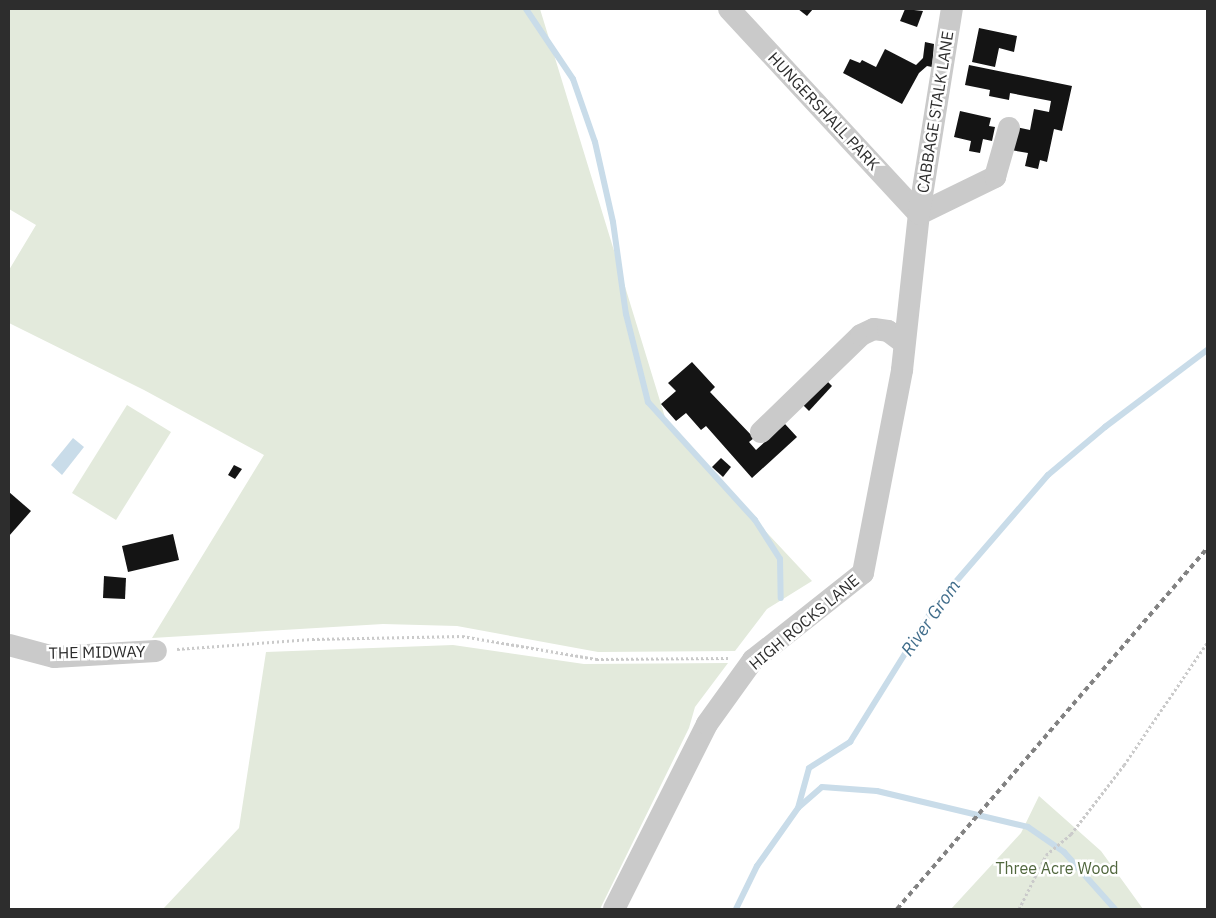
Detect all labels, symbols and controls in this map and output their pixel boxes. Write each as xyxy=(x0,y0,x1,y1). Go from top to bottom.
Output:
street label: CABBAGE STALK LANE xyxy=(913,30,957,194)
street label: HUNGERSHALL PARK xyxy=(764,48,884,174)
street label: HIGH ROCKS LANE xyxy=(745,570,863,674)
water label: River Grom xyxy=(897,576,965,660)
street label: THE MIDWAY xyxy=(48,642,146,662)
park label: Three Acre Wood xyxy=(995,858,1119,878)

